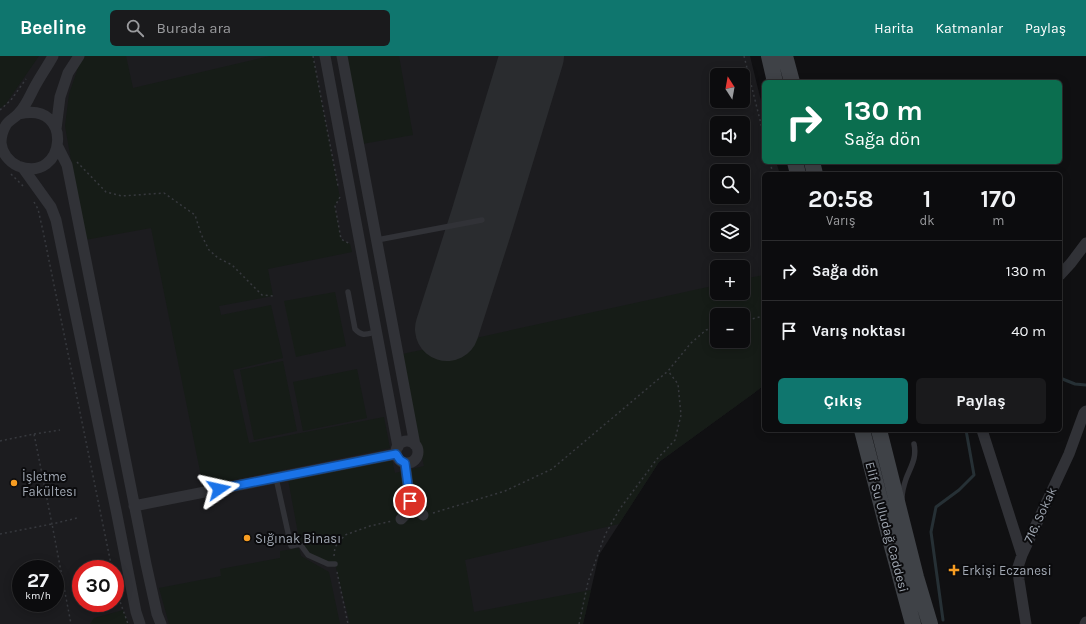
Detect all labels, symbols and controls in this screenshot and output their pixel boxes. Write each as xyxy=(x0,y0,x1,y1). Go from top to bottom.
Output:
search box xyxy=(110,10,390,46)
text: Beeline xyxy=(20,17,86,39)
icon: search xyxy=(124,17,146,39)
text: Burada ara xyxy=(156,19,231,37)
text: Harita xyxy=(874,20,914,37)
text: Katmanlar xyxy=(936,20,1003,37)
text: Paylaş xyxy=(1025,20,1066,37)
north arrow xyxy=(710,68,750,108)
map controls xyxy=(710,68,750,348)
text: 130 m xyxy=(844,94,923,127)
icon: right xyxy=(778,96,830,148)
button: sound xyxy=(710,116,750,156)
text: Sağa dön xyxy=(844,128,921,150)
button: search xyxy=(710,164,750,204)
text: 20:58 xyxy=(808,185,874,213)
text: 1 xyxy=(923,185,931,213)
text: 170 xyxy=(980,185,1016,213)
button: layers xyxy=(710,212,750,252)
text: Varış xyxy=(826,213,855,228)
text: dk xyxy=(919,213,935,228)
text: m xyxy=(992,213,1004,228)
button: + xyxy=(710,260,750,300)
icon: right xyxy=(778,260,800,282)
text: Sağa dön xyxy=(812,262,879,280)
text: 130 m xyxy=(1006,262,1046,280)
button: − xyxy=(710,308,750,348)
icon: arrive xyxy=(778,320,800,342)
text: Varış noktası xyxy=(812,322,906,340)
text: 40 m xyxy=(1011,322,1046,340)
button: Çıkış xyxy=(778,378,908,424)
button: Paylaş xyxy=(916,378,1046,424)
street label: Elif Su Uludağ Caddesi xyxy=(862,460,912,594)
position arrow xyxy=(198,468,240,510)
place label: İşletme Fakültesı xyxy=(22,469,77,499)
marker: İşletme Fakültesı xyxy=(9,478,19,488)
pin xyxy=(393,484,427,518)
street label: 716. Sokak xyxy=(1021,485,1059,545)
icon: arrive xyxy=(399,490,421,512)
place label: Sığınak Binası xyxy=(255,531,341,546)
marker: Sığınak Binası xyxy=(242,533,252,543)
speed limit sign: 30 xyxy=(72,560,124,612)
place label: Erkişi Eczanesi xyxy=(962,563,1052,578)
marker: Erkişi Eczanesi xyxy=(949,565,959,575)
text: 27 xyxy=(27,569,49,592)
text: km/h xyxy=(25,590,51,602)

